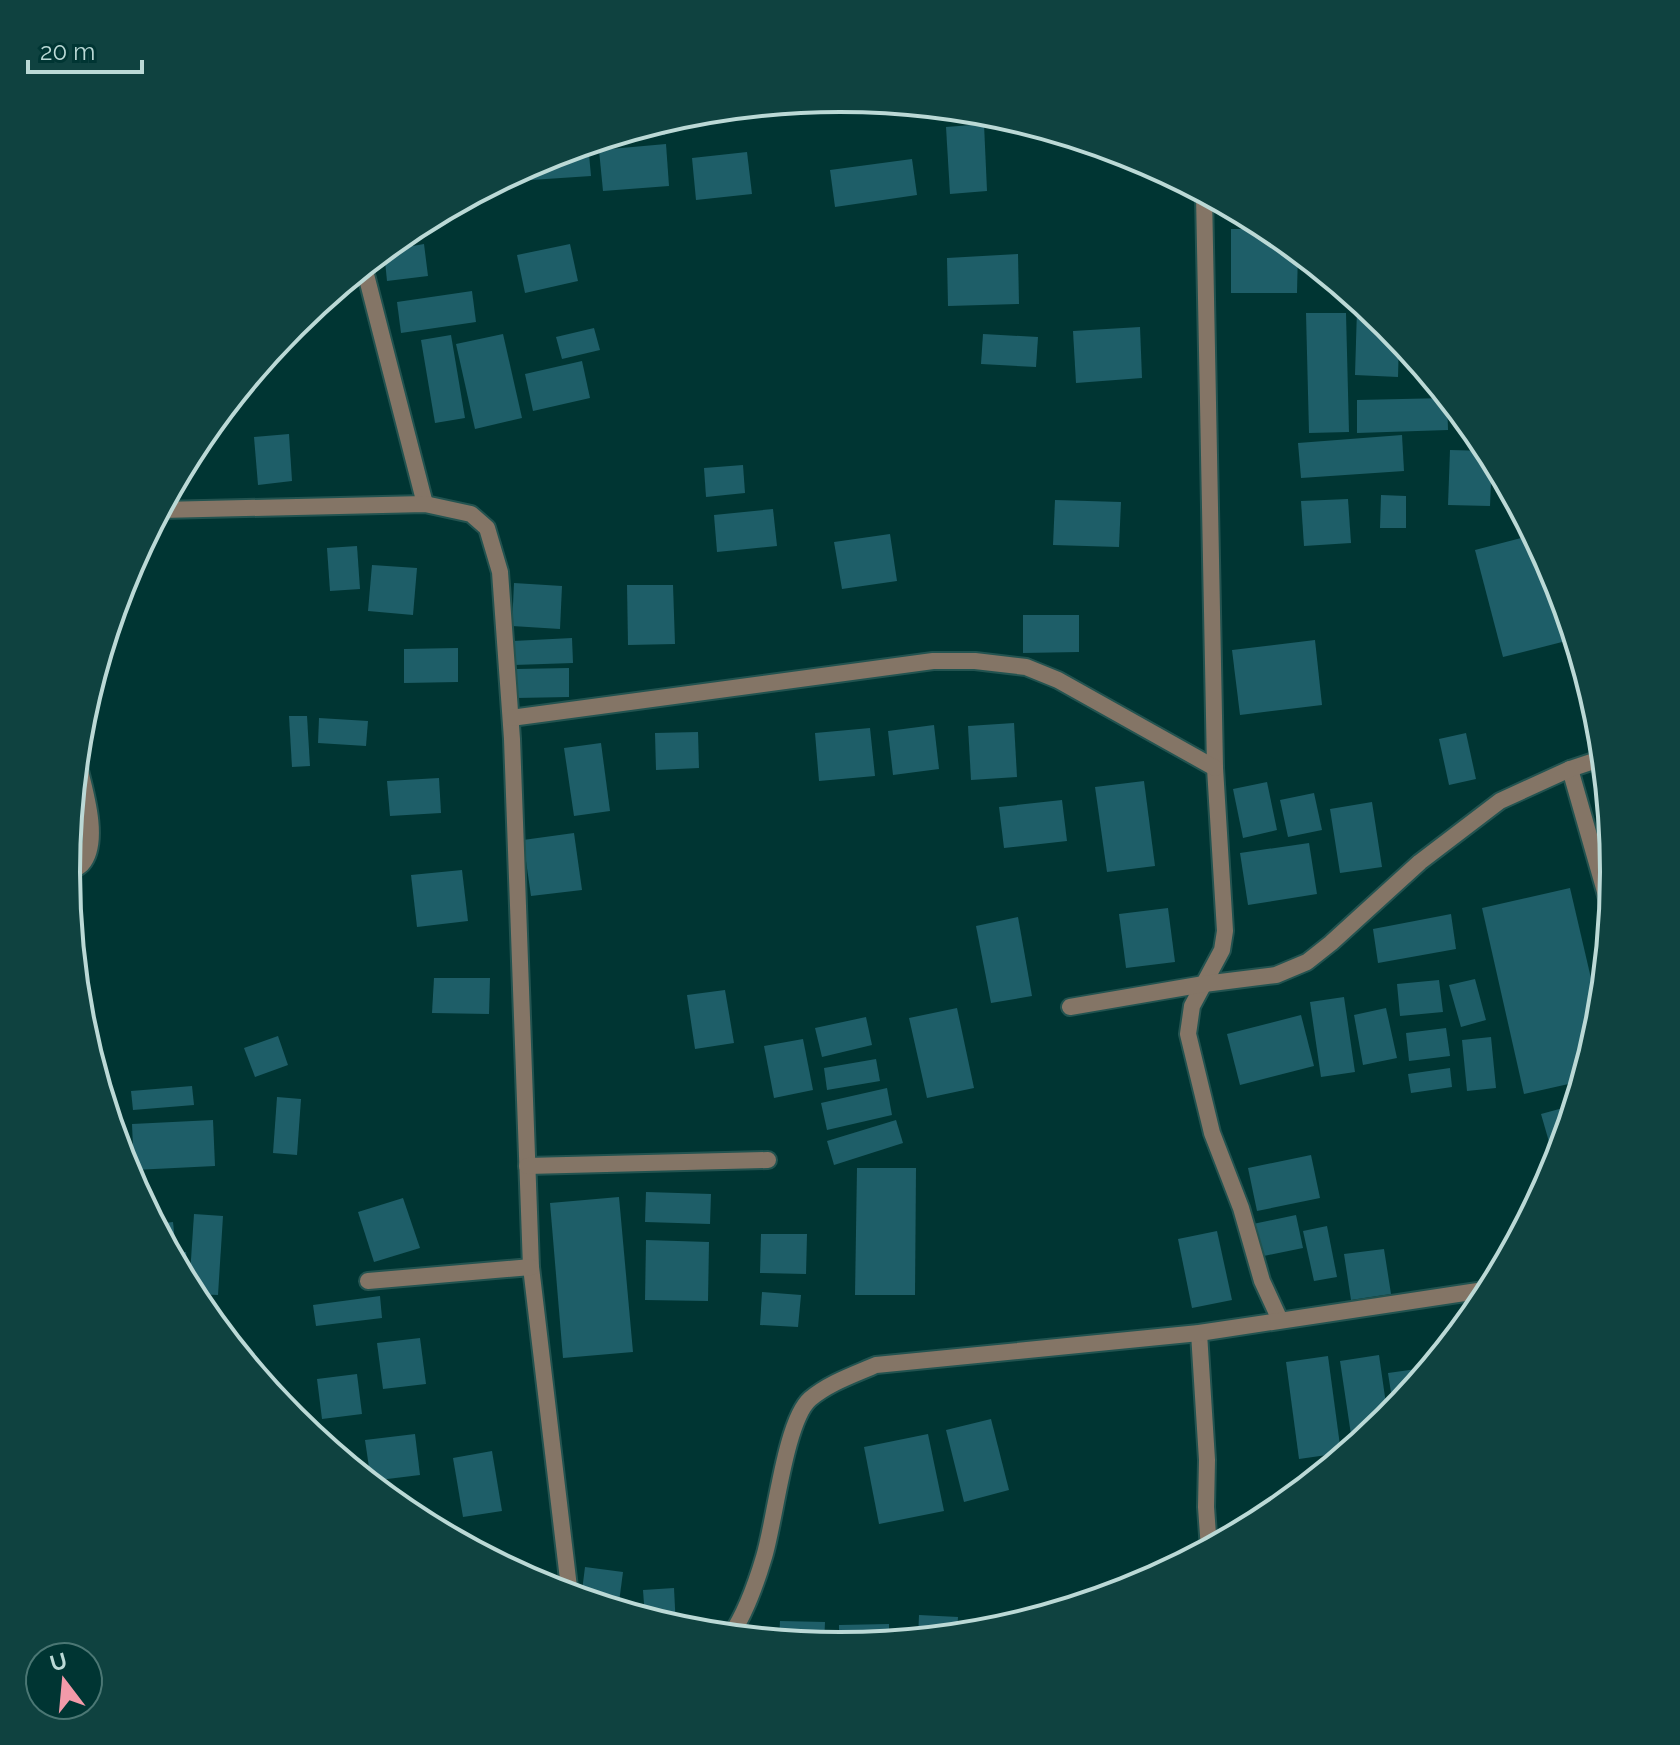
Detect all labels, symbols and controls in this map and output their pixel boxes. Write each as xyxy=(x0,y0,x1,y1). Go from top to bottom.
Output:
scale bar xyxy=(28,24,142,74)
text: 20 m xyxy=(40,37,95,66)
north arrow xyxy=(24,1641,104,1721)
text: U xyxy=(47,1647,70,1677)

